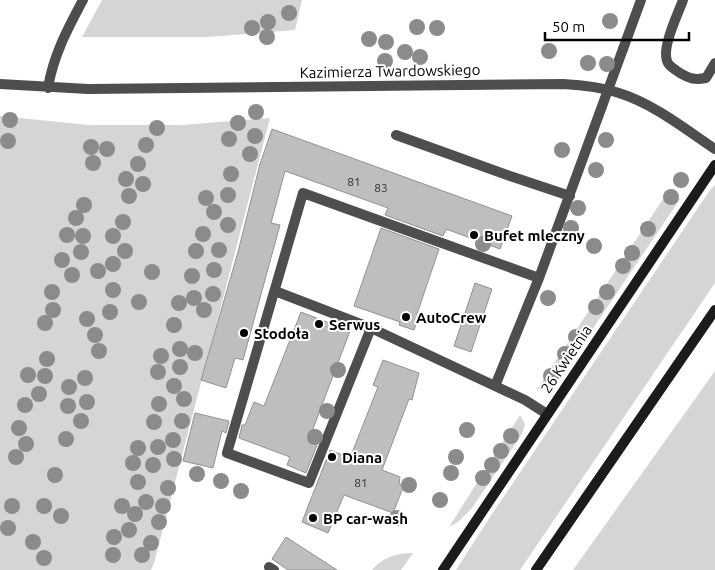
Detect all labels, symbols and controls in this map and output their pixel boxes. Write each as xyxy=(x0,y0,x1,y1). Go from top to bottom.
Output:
scale bar xyxy=(545,10,689,42)
text: 50 m xyxy=(552,18,585,35)
street label: Kazimierza Twardowskiego xyxy=(299,61,481,81)
house number: 81 xyxy=(347,175,361,188)
house number: 83 xyxy=(374,181,388,194)
place label: Bufet mleczny xyxy=(484,227,585,244)
marker: Bufet mleczny xyxy=(468,229,480,241)
place label: AutoCrew xyxy=(416,309,487,326)
marker: AutoCrew xyxy=(400,311,412,323)
place label: Serwus xyxy=(329,316,380,333)
marker: Serwus xyxy=(313,318,325,330)
street label: 26 Kwietnia xyxy=(537,322,595,396)
place label: Stodoła xyxy=(254,325,309,342)
marker: Stodoła xyxy=(238,327,250,339)
place label: Diana xyxy=(342,449,382,466)
marker: Diana xyxy=(326,451,338,463)
house number: 81 xyxy=(354,476,368,489)
place label: BP car-wash xyxy=(323,510,408,527)
marker: BP car-wash xyxy=(307,512,319,524)

